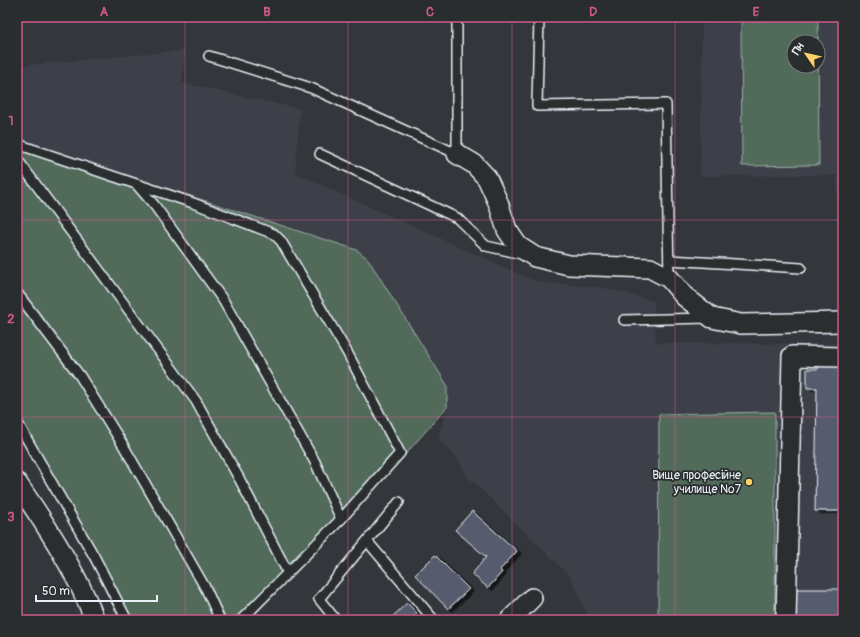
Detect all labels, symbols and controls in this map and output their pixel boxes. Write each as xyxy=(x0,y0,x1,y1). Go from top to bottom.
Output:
text: A xyxy=(100,4,109,20)
text: B xyxy=(263,4,271,20)
text: C xyxy=(426,4,434,20)
text: D xyxy=(589,4,597,20)
text: E xyxy=(753,4,760,20)
north arrow xyxy=(786,34,826,74)
text: Пн xyxy=(789,40,807,57)
text: 1 xyxy=(8,113,14,129)
text: 2 xyxy=(7,311,15,327)
place label: Вище професійне училище №7 xyxy=(652,468,742,497)
marker: Вище професійне училище №7 xyxy=(744,477,754,487)
text: 3 xyxy=(7,509,15,525)
scale bar xyxy=(36,577,157,603)
text: 50 m xyxy=(42,584,70,599)

